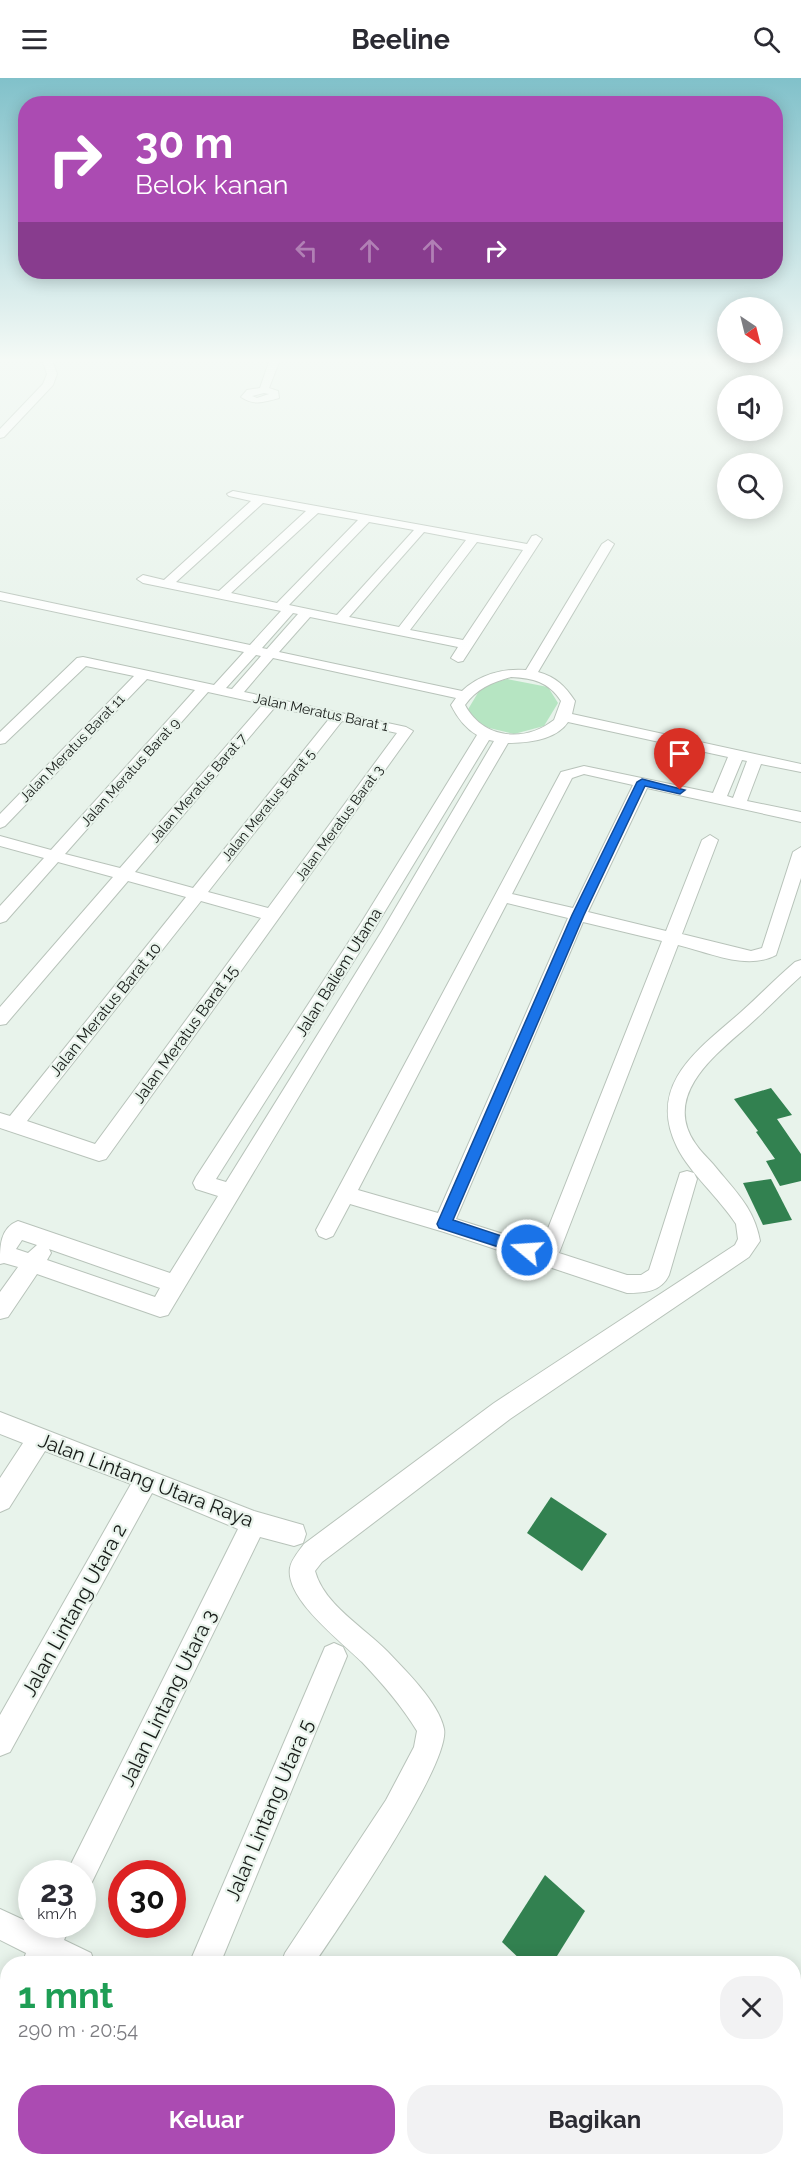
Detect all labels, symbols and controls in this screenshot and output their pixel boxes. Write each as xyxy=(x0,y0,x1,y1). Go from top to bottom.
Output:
icon: menu xyxy=(18,23,51,56)
icon: search xyxy=(750,23,783,56)
text: Beeline xyxy=(351,24,450,55)
text: 30 m xyxy=(135,119,233,168)
icon: right xyxy=(36,120,114,198)
text: Belok kanan xyxy=(135,169,289,200)
icon: left xyxy=(290,234,323,267)
icon: ahead xyxy=(353,234,386,267)
icon: ahead xyxy=(416,234,449,267)
icon: right xyxy=(479,234,512,267)
north arrow xyxy=(717,297,783,363)
map controls xyxy=(717,297,783,519)
button: sound xyxy=(717,375,783,441)
button: search xyxy=(717,453,783,519)
street label: Jalan Meratus Barat 1 xyxy=(252,690,390,734)
street label: Jalan Meratus Barat 11 xyxy=(16,691,128,805)
street label: Jalan Meratus Barat 9 xyxy=(77,715,183,829)
pin xyxy=(654,728,705,790)
street label: Jalan Meratus Barat 7 xyxy=(146,730,250,846)
icon: arrive xyxy=(663,737,696,770)
street label: Jalan Meratus Barat 5 xyxy=(218,746,318,864)
street label: Jalan Meratus Barat 3 xyxy=(292,762,386,884)
street label: Jalan Baliem Utama xyxy=(291,905,386,1040)
street label: Jalan Meratus Barat 10 xyxy=(46,939,165,1080)
street label: Jalan Meratus Barat 15 xyxy=(129,962,242,1107)
position arrow xyxy=(495,1218,559,1282)
street label: Jalan Lintang Utara Raya xyxy=(35,1428,257,1532)
street label: Jalan Lintang Utara 2 xyxy=(17,1519,131,1701)
street label: Jalan Lintang Utara 3 xyxy=(115,1606,221,1790)
street label: Jalan Lintang Utara 5 xyxy=(220,1716,318,1904)
speed limit sign: 30 xyxy=(108,1860,186,1938)
text: 23 xyxy=(40,1874,74,1909)
text: km/h xyxy=(37,1905,77,1923)
text: 1 mnt xyxy=(18,1974,113,2016)
button: close xyxy=(720,1976,783,2039)
text: 290 m · 20:54 xyxy=(18,2018,138,2042)
button: Keluar xyxy=(18,2085,395,2154)
button: Bagikan xyxy=(407,2085,783,2154)

